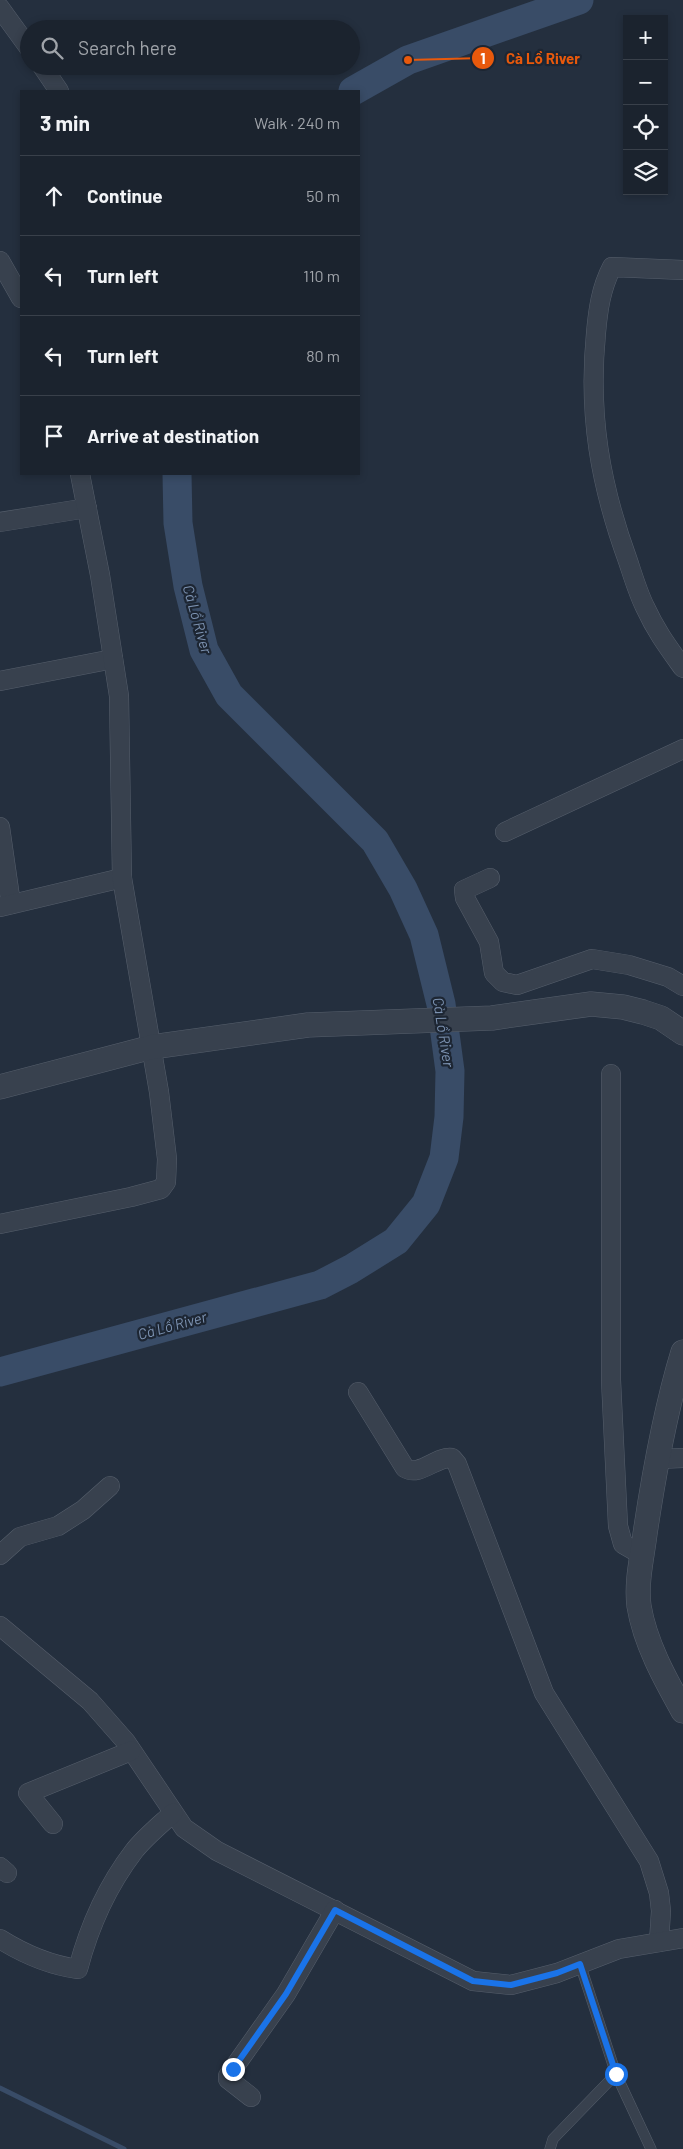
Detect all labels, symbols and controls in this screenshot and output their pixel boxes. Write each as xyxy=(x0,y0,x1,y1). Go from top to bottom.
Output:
map controls xyxy=(623,15,668,195)
button: + xyxy=(623,15,668,60)
search box xyxy=(20,20,360,75)
icon: search xyxy=(38,34,66,62)
text: Search here xyxy=(78,36,177,59)
callout: Cà Lồ River xyxy=(470,43,590,73)
text: 1 xyxy=(480,49,486,67)
text: Cà Lồ River xyxy=(506,49,580,67)
button: − xyxy=(623,60,668,105)
button: locate xyxy=(623,105,668,150)
text: 3 min xyxy=(40,110,90,135)
text: Walk · 240 m xyxy=(254,113,340,132)
button: layers xyxy=(623,150,668,195)
icon: ahead xyxy=(40,182,68,210)
text: Continue xyxy=(87,184,163,207)
text: 50 m xyxy=(306,186,340,205)
icon: left xyxy=(40,262,68,290)
text: Turn left xyxy=(87,264,158,287)
text: 110 m xyxy=(303,266,340,285)
icon: left xyxy=(40,342,68,370)
text: Turn left xyxy=(87,344,158,367)
text: 80 m xyxy=(306,346,340,365)
icon: arrive xyxy=(40,422,68,450)
text: Arrive at destination xyxy=(87,424,259,447)
water label: Cà Lồ River xyxy=(180,583,217,656)
water label: Cà Lồ River xyxy=(430,996,459,1069)
water label: Cà Lồ River xyxy=(136,1307,209,1343)
route end xyxy=(222,2058,245,2081)
route start xyxy=(605,2063,628,2086)

